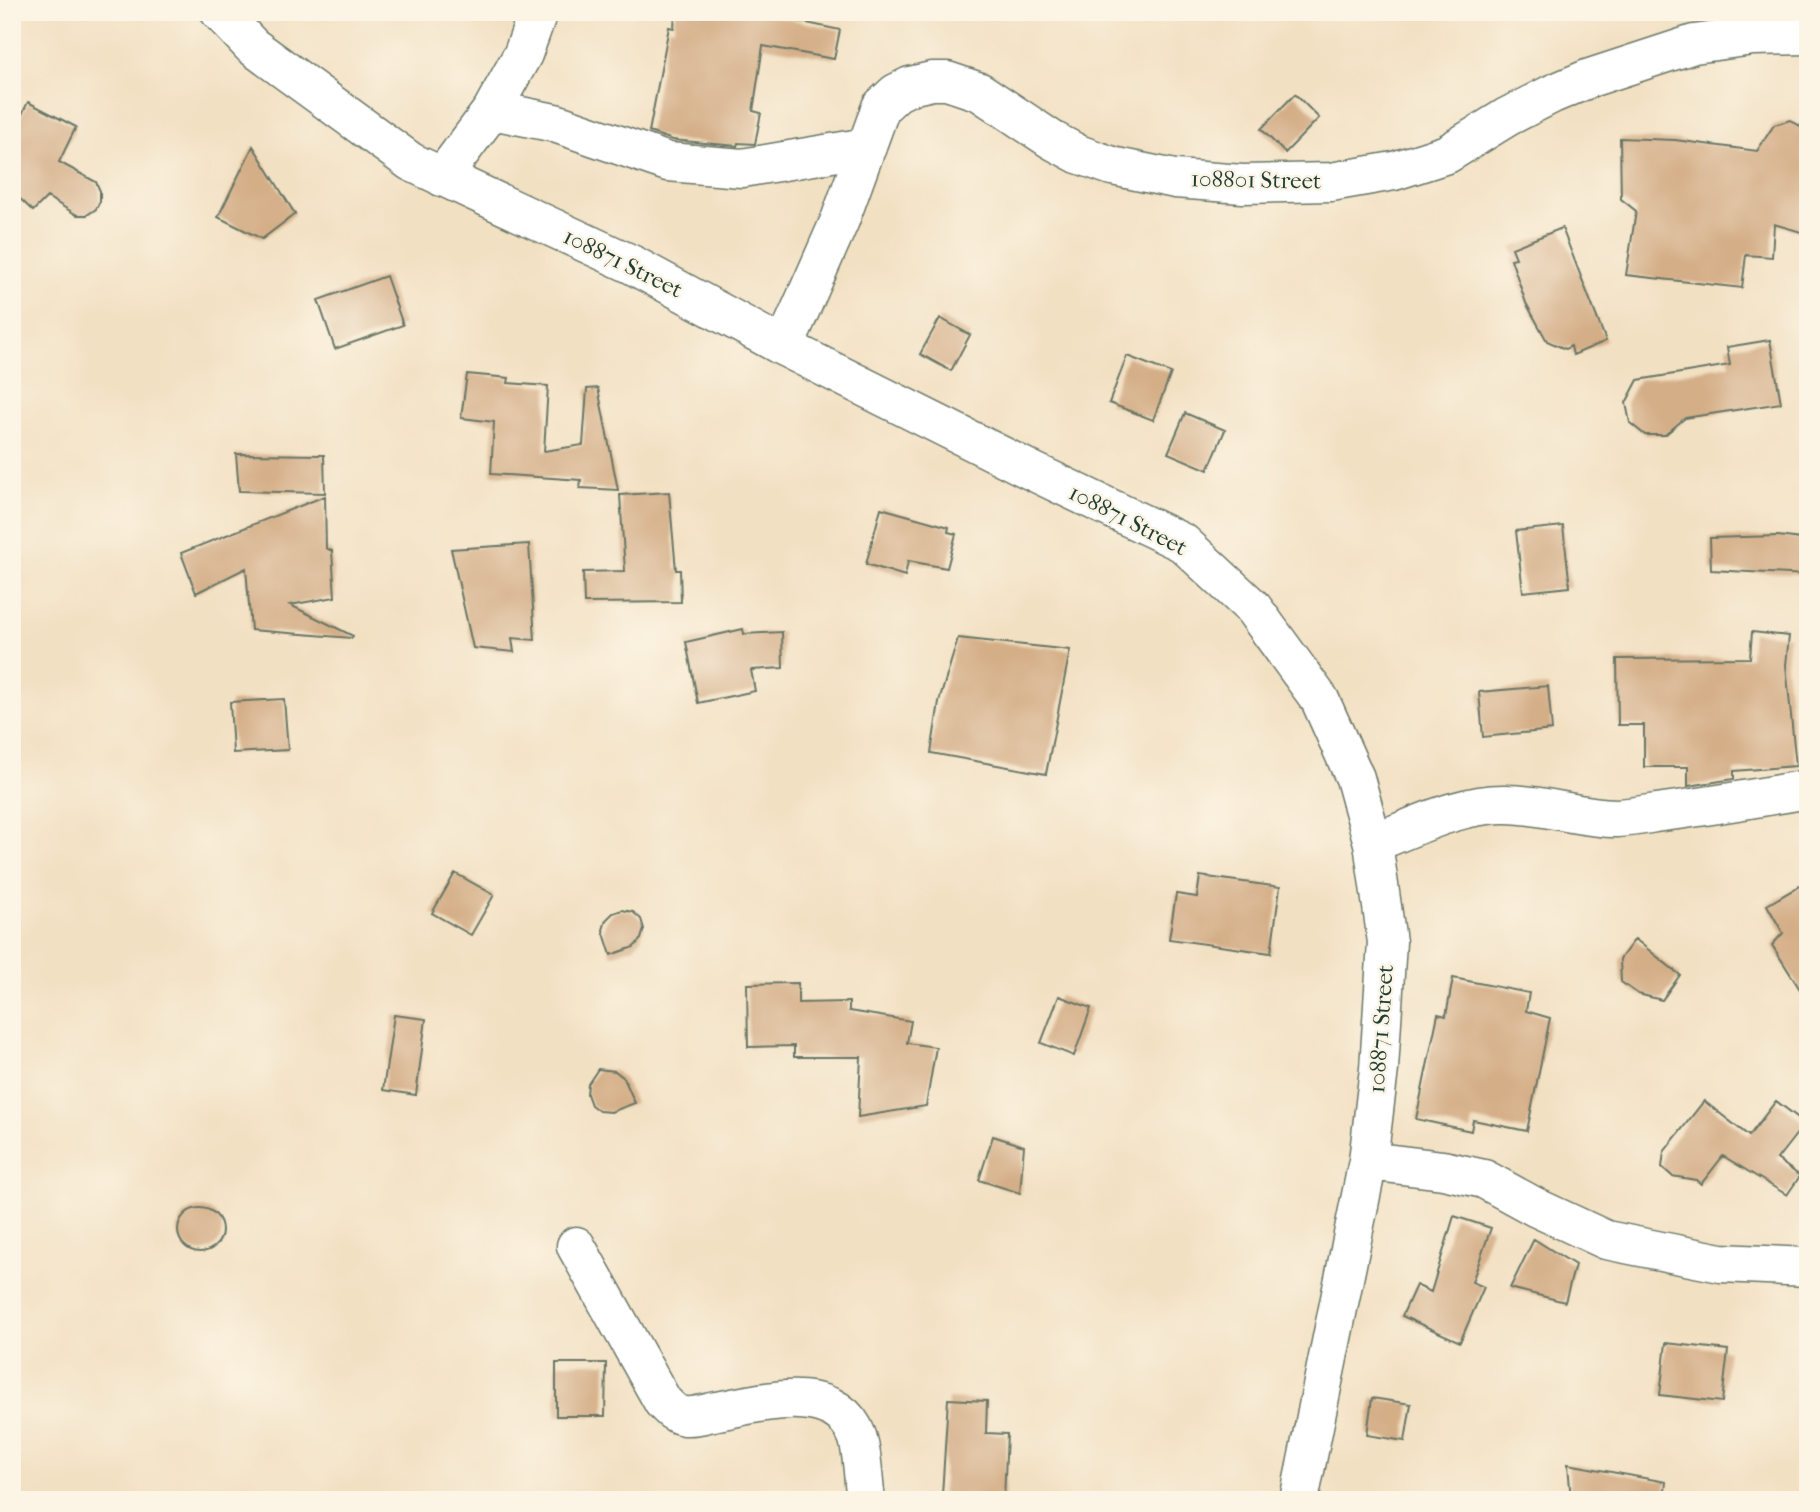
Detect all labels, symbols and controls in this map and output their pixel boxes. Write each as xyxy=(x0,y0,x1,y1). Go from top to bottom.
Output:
street label: 108801 Street xyxy=(1191,165,1321,195)
street label: 108871 Street xyxy=(559,223,687,303)
street label: 108871 Street xyxy=(1064,479,1192,561)
street label: 108871 Street xyxy=(1363,964,1399,1094)

